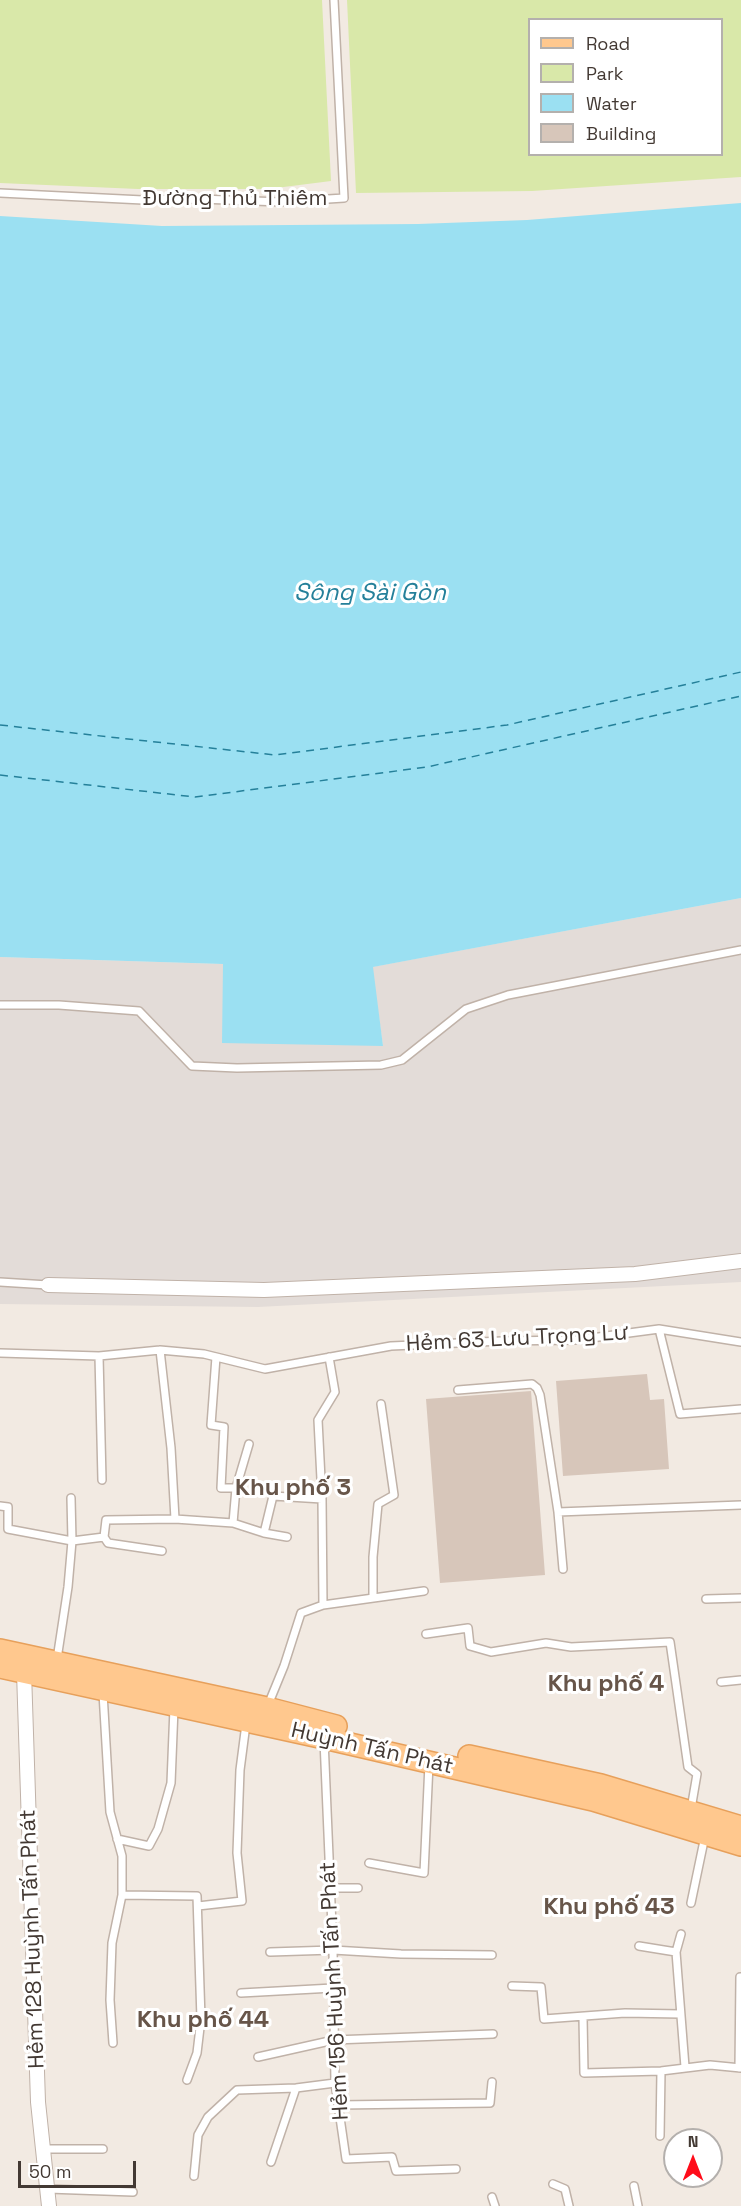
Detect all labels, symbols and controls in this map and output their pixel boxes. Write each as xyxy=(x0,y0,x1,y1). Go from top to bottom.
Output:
legend xyxy=(528,18,723,156)
text: Road xyxy=(586,32,630,55)
text: Park xyxy=(586,62,623,85)
text: Water xyxy=(586,92,637,115)
text: Building xyxy=(586,122,656,145)
street label: Đường Thủ Thiêm xyxy=(143,186,327,212)
water label: Sông Sài Gòn xyxy=(294,579,446,607)
street label: Hẻm 63 Lưu Trọng Lư xyxy=(405,1320,629,1358)
district label: Khu phố 3 xyxy=(235,1474,351,1502)
district label: Khu phố 4 xyxy=(548,1670,664,1698)
street label: Huỳnh Tấn Phát xyxy=(288,1718,456,1780)
street label: Hẻm 128 Huỳnh Tấn Phát xyxy=(15,1809,51,2069)
street label: Hẻm 156 Huỳnh Tấn Phát xyxy=(315,1861,355,2121)
district label: Khu phố 43 xyxy=(543,1893,675,1921)
district label: Khu phố 44 xyxy=(137,2006,269,2034)
north arrow xyxy=(663,2128,723,2188)
text: N xyxy=(688,2131,698,2152)
scale bar xyxy=(21,2149,140,2187)
text: 50 m xyxy=(29,2160,71,2183)

